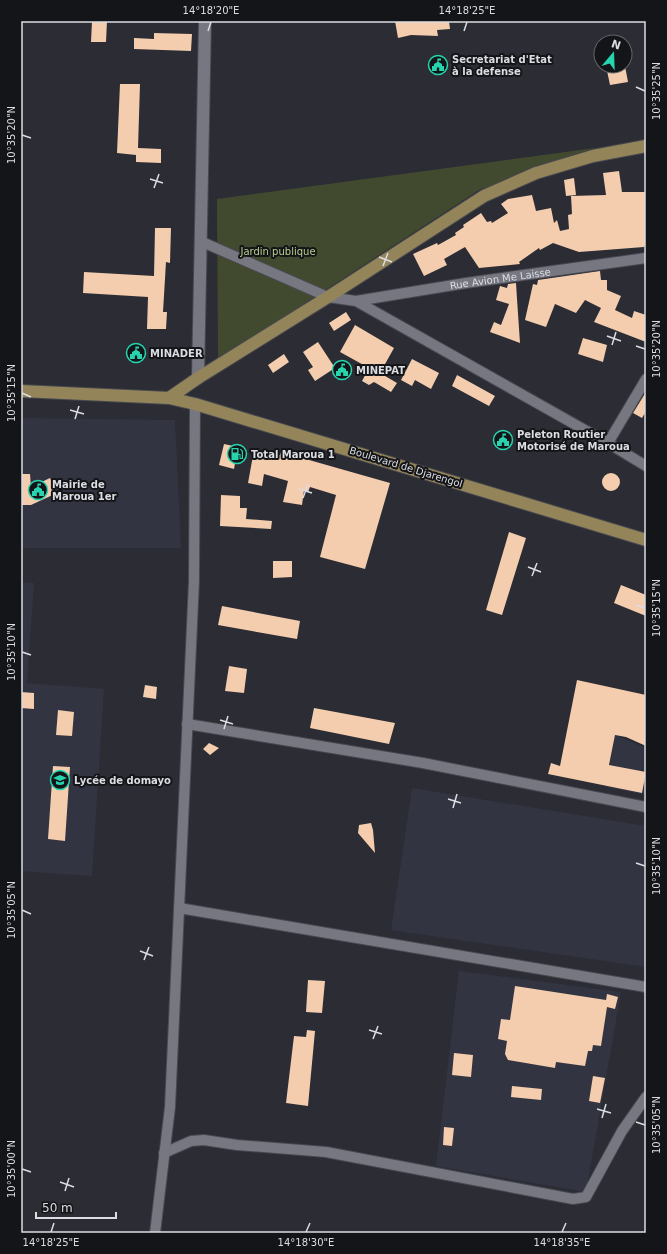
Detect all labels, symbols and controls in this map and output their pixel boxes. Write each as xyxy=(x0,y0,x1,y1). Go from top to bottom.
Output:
text: 14°18'20"E xyxy=(183,5,239,16)
text: 14°18'25"E xyxy=(439,5,495,16)
north arrow xyxy=(593,34,633,74)
text: N xyxy=(610,37,623,53)
public building icon: Secretariat d'Etat à la defense xyxy=(427,54,449,76)
place label: Secretariat d'Etat à la defense xyxy=(452,54,552,77)
text: 10°35'25"N xyxy=(651,62,662,120)
text: 10°35'20"N xyxy=(6,106,17,164)
park label: Jardin publique xyxy=(239,246,316,257)
street label: Rue Avion Me Laisse xyxy=(449,266,551,291)
text: 10°35'20"N xyxy=(651,320,662,378)
public building icon: MINADER xyxy=(125,342,147,364)
place label: MINADER xyxy=(150,348,203,359)
public building icon: MINEPAT xyxy=(331,359,353,381)
text: 10°35'15"N xyxy=(6,364,17,422)
place label: MINEPAT xyxy=(356,365,405,376)
public building icon: Peleton Routier Motorisé de Maroua xyxy=(492,429,514,451)
place label: Peleton Routier Motorisé de Maroua xyxy=(517,429,630,452)
fuel station icon: Total Maroua 1 xyxy=(226,443,248,465)
street label: Boulevard de Djarengol xyxy=(348,445,464,489)
place label: Total Maroua 1 xyxy=(251,449,335,460)
public building icon: Mairie de Maroua 1er xyxy=(27,479,49,501)
place label: Mairie de Maroua 1er xyxy=(52,479,117,502)
text: 10°35'15"N xyxy=(651,579,662,637)
text: 10°35'10"N xyxy=(6,623,17,681)
school or university icon: Lycée de domayo xyxy=(49,769,71,791)
place label: Lycée de domayo xyxy=(74,775,171,786)
text: 10°35'10"N xyxy=(651,837,662,895)
text: 10°35'05"N xyxy=(6,881,17,939)
text: 10°35'05"N xyxy=(651,1096,662,1154)
text: 10°35'00"N xyxy=(6,1140,17,1198)
scale bar xyxy=(36,1194,116,1220)
text: 50 m xyxy=(42,1201,73,1215)
text: 14°18'25"E xyxy=(23,1237,79,1248)
text: 14°18'30"E xyxy=(278,1237,334,1248)
text: 14°18'35"E xyxy=(534,1237,590,1248)

